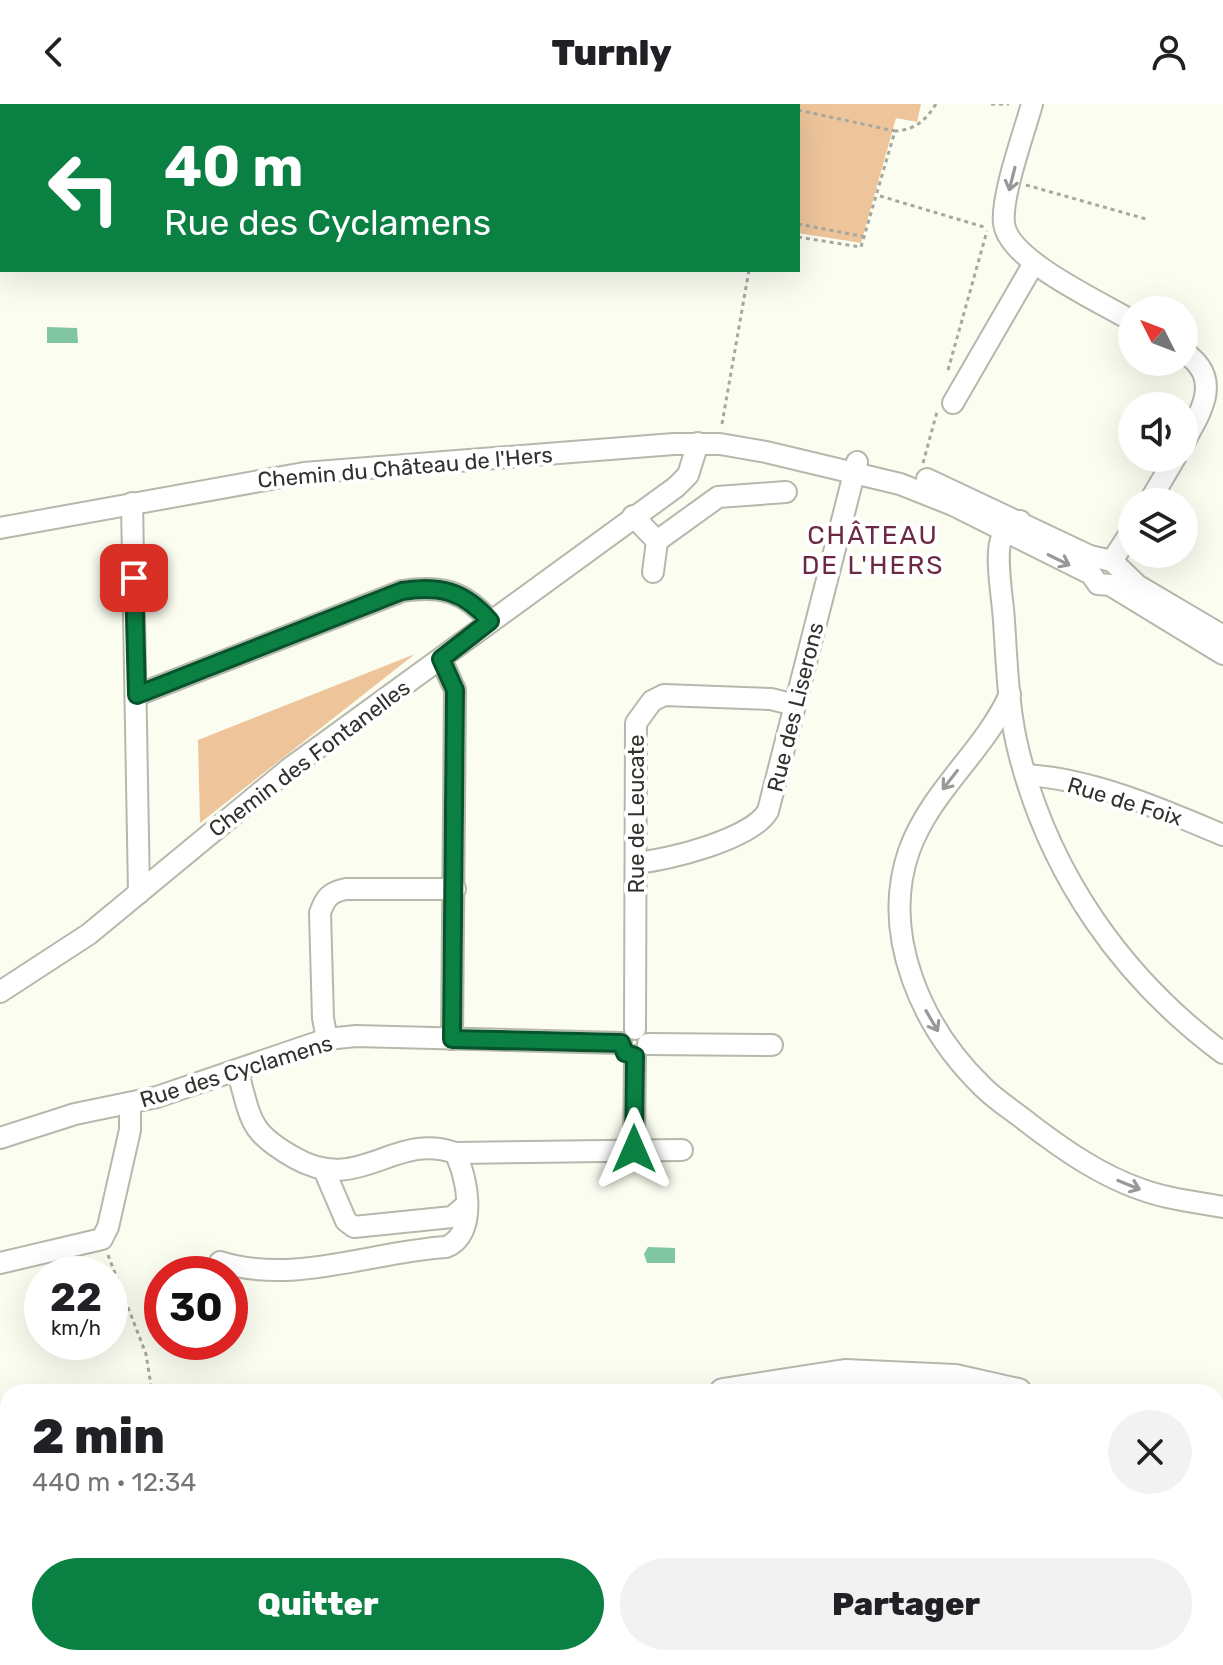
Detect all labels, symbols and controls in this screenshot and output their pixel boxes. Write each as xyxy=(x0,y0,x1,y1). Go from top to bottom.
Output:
icon: back xyxy=(32,30,76,74)
icon: person xyxy=(1147,30,1191,74)
text: Turnly xyxy=(551,31,672,74)
text: 40 m xyxy=(164,134,304,200)
icon: left xyxy=(32,136,136,240)
one-way arrow xyxy=(1004,166,1019,192)
text: Rue des Cyclamens xyxy=(164,201,491,244)
north arrow xyxy=(1118,296,1198,376)
map controls xyxy=(1118,296,1198,568)
button: sound xyxy=(1118,392,1198,472)
street label: Chemin du Château de l'Hers xyxy=(256,441,554,494)
button: layers xyxy=(1118,488,1198,568)
district label: CHÂTEAU DE L'HERS xyxy=(801,520,945,581)
pin xyxy=(100,544,168,612)
one-way arrow xyxy=(1047,553,1071,568)
icon: arrive xyxy=(112,556,156,600)
street label: Rue des Liserons xyxy=(761,619,830,795)
street label: Chemin des Fontanelles xyxy=(203,674,415,843)
street label: Rue de Leucate xyxy=(623,735,650,894)
one-way arrow xyxy=(941,769,959,790)
street label: Rue de Foix xyxy=(1064,771,1186,832)
one-way arrow xyxy=(924,1009,940,1032)
street label: Rue des Cyclamens xyxy=(137,1029,336,1114)
position arrow xyxy=(592,1107,676,1191)
one-way arrow xyxy=(1116,1178,1141,1193)
speed limit sign: 30 xyxy=(144,1256,248,1360)
text: 22 xyxy=(50,1274,102,1321)
text: km/h xyxy=(51,1316,101,1340)
text: 2 min xyxy=(32,1408,165,1465)
button: close xyxy=(1108,1410,1192,1494)
text: 440 m · 12:34 xyxy=(32,1467,196,1498)
button: Quitter xyxy=(32,1558,604,1650)
button: Partager xyxy=(620,1558,1192,1650)

